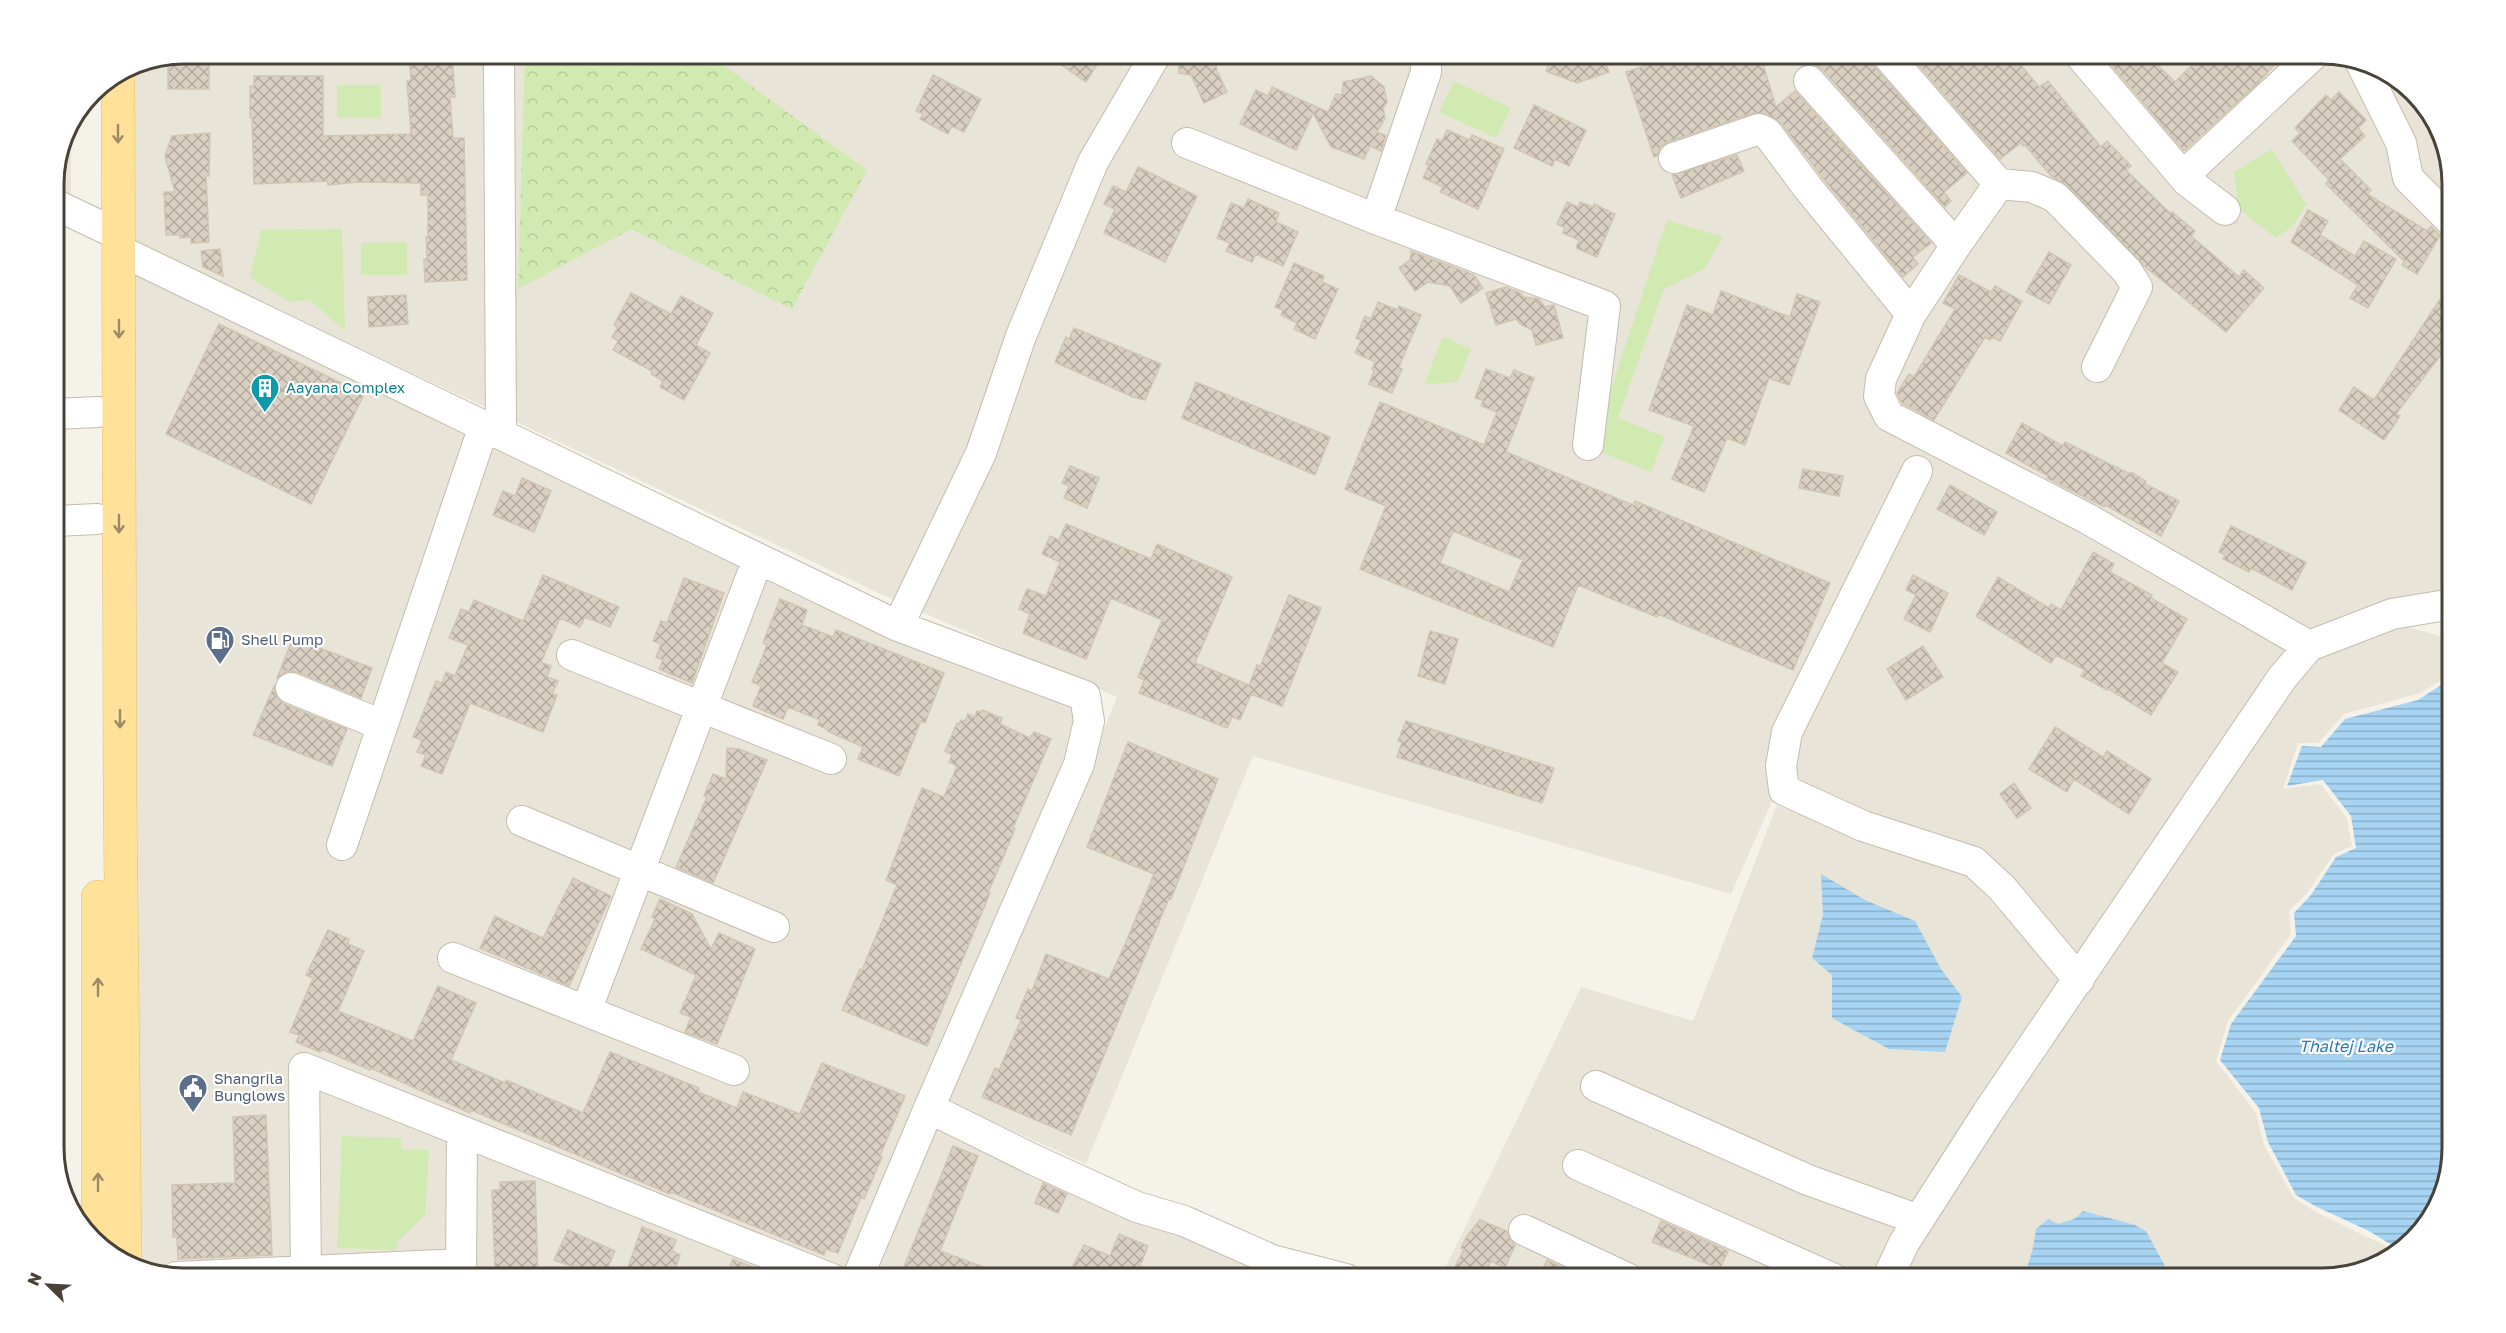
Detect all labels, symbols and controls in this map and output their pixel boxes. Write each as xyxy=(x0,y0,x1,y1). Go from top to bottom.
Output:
one-way arrow xyxy=(112,123,124,143)
one-way arrow xyxy=(113,318,125,338)
building icon: Aayana Complex xyxy=(249,372,281,414)
place label: Aayana Complex xyxy=(286,378,405,396)
one-way arrow xyxy=(113,513,125,533)
fuel station icon: Shell Pump xyxy=(204,624,236,666)
place label: Shell Pump xyxy=(241,630,323,648)
one-way arrow xyxy=(114,708,126,728)
one-way arrow xyxy=(92,977,104,997)
water label: Thaltej Lake xyxy=(2299,1036,2395,1056)
place label: Shangrila Bunglows xyxy=(214,1069,285,1104)
public building icon: Shangrila Bunglows xyxy=(177,1072,209,1114)
one-way arrow xyxy=(92,1172,104,1192)
north arrow xyxy=(18,1255,78,1315)
text: N xyxy=(23,1269,46,1289)

